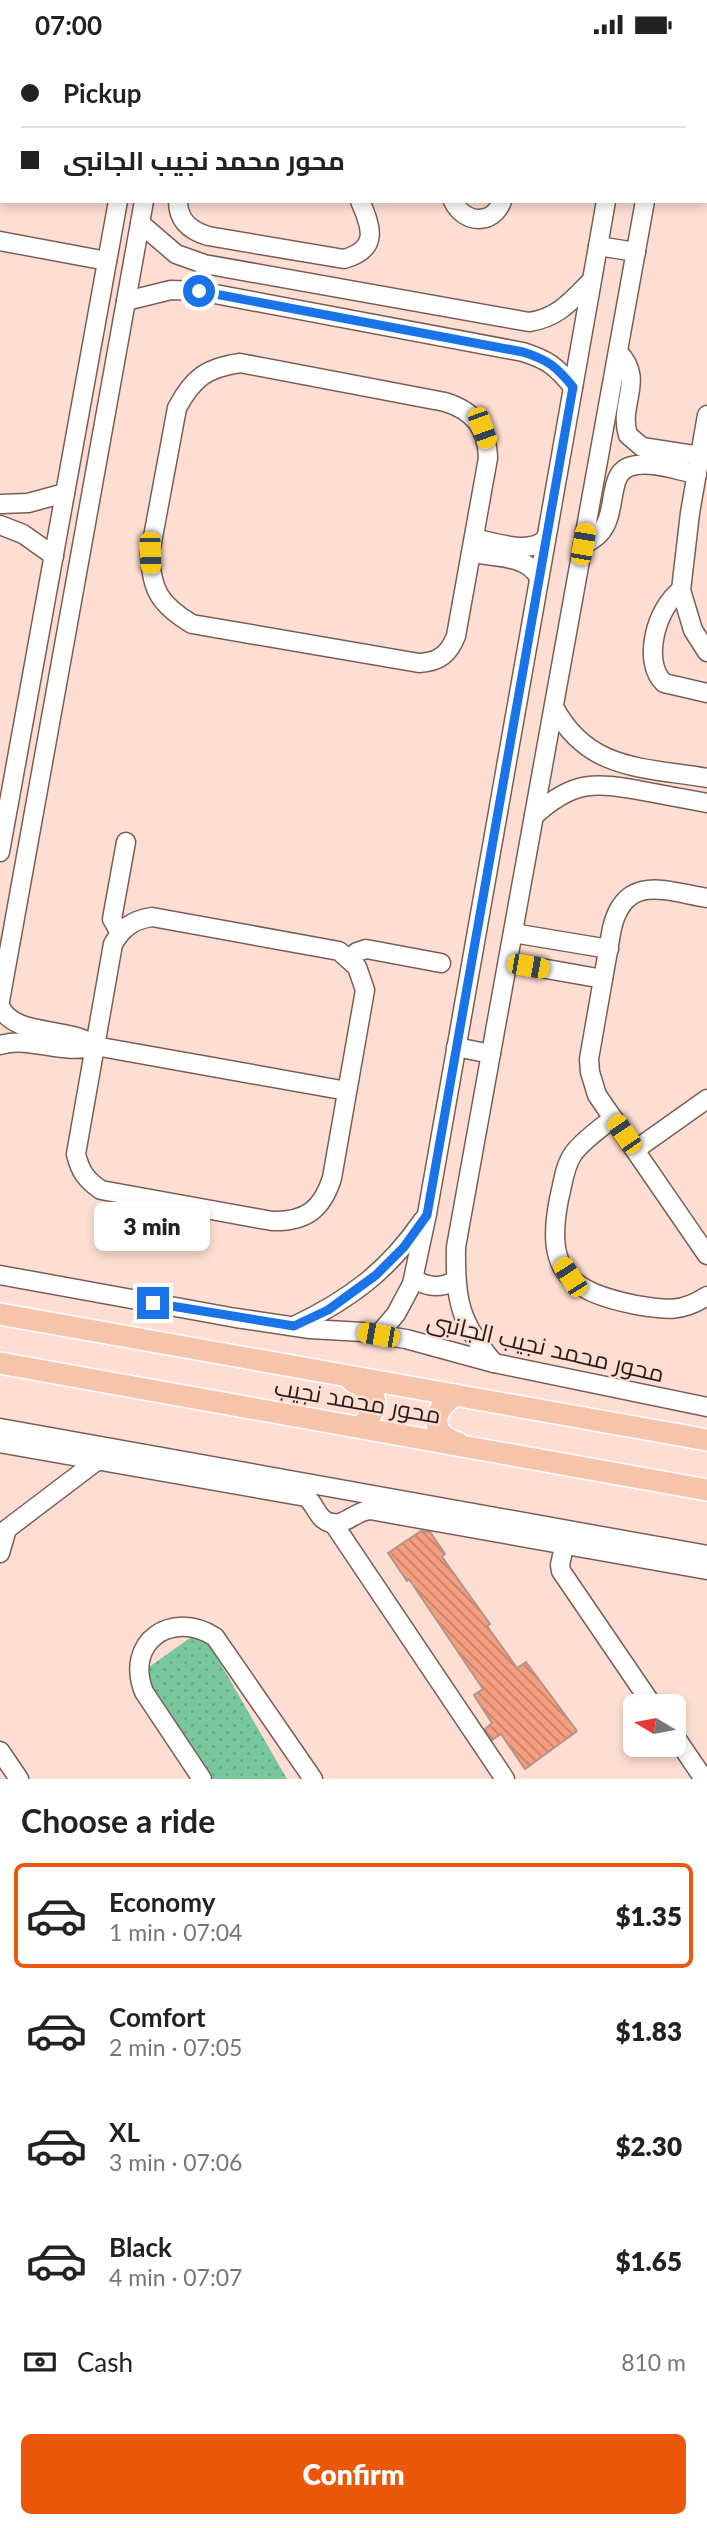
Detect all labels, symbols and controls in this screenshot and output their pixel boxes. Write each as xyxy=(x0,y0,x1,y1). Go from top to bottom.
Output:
text: 07:00 xyxy=(35,9,102,41)
text: Pickup xyxy=(63,77,142,109)
text: محور محمد نجيب الجانبى xyxy=(63,144,345,176)
route start xyxy=(183,275,215,307)
car xyxy=(465,405,500,451)
car xyxy=(570,521,597,567)
car xyxy=(139,532,162,574)
car xyxy=(506,952,551,980)
car xyxy=(604,1111,645,1157)
callout: 3 min xyxy=(95,1201,211,1251)
text: 3 min xyxy=(123,1212,181,1240)
car xyxy=(550,1254,591,1300)
route end xyxy=(137,1287,169,1319)
street label: محور محمد نجيب الجانبى xyxy=(424,1305,667,1388)
car xyxy=(356,1321,401,1349)
street label: محور محمد نجيب xyxy=(272,1371,444,1429)
north arrow xyxy=(623,1694,686,1757)
map controls xyxy=(623,1694,686,1757)
text: Choose a ride xyxy=(21,1801,215,1840)
icon: car xyxy=(25,1884,88,1947)
text: Economy xyxy=(109,1886,215,1918)
text: $1.35 xyxy=(615,1900,682,1932)
text: 1 min · 07:04 xyxy=(109,1918,242,1946)
icon: car xyxy=(25,1999,88,2062)
text: Comfort xyxy=(109,2001,206,2033)
text: $1.83 xyxy=(615,2015,682,2047)
text: 2 min · 07:05 xyxy=(109,2033,242,2061)
icon: car xyxy=(25,2114,88,2177)
text: XL xyxy=(109,2116,140,2148)
text: $2.30 xyxy=(615,2130,682,2162)
text: 3 min · 07:06 xyxy=(109,2148,242,2176)
icon: car xyxy=(25,2229,88,2292)
text: Black xyxy=(109,2231,172,2263)
text: $1.65 xyxy=(615,2245,682,2277)
text: 4 min · 07:07 xyxy=(109,2263,242,2291)
icon: cash xyxy=(21,2343,59,2381)
text: Cash xyxy=(77,2346,133,2378)
text: 810 m xyxy=(621,2348,686,2376)
button: Confirm xyxy=(21,2434,686,2514)

